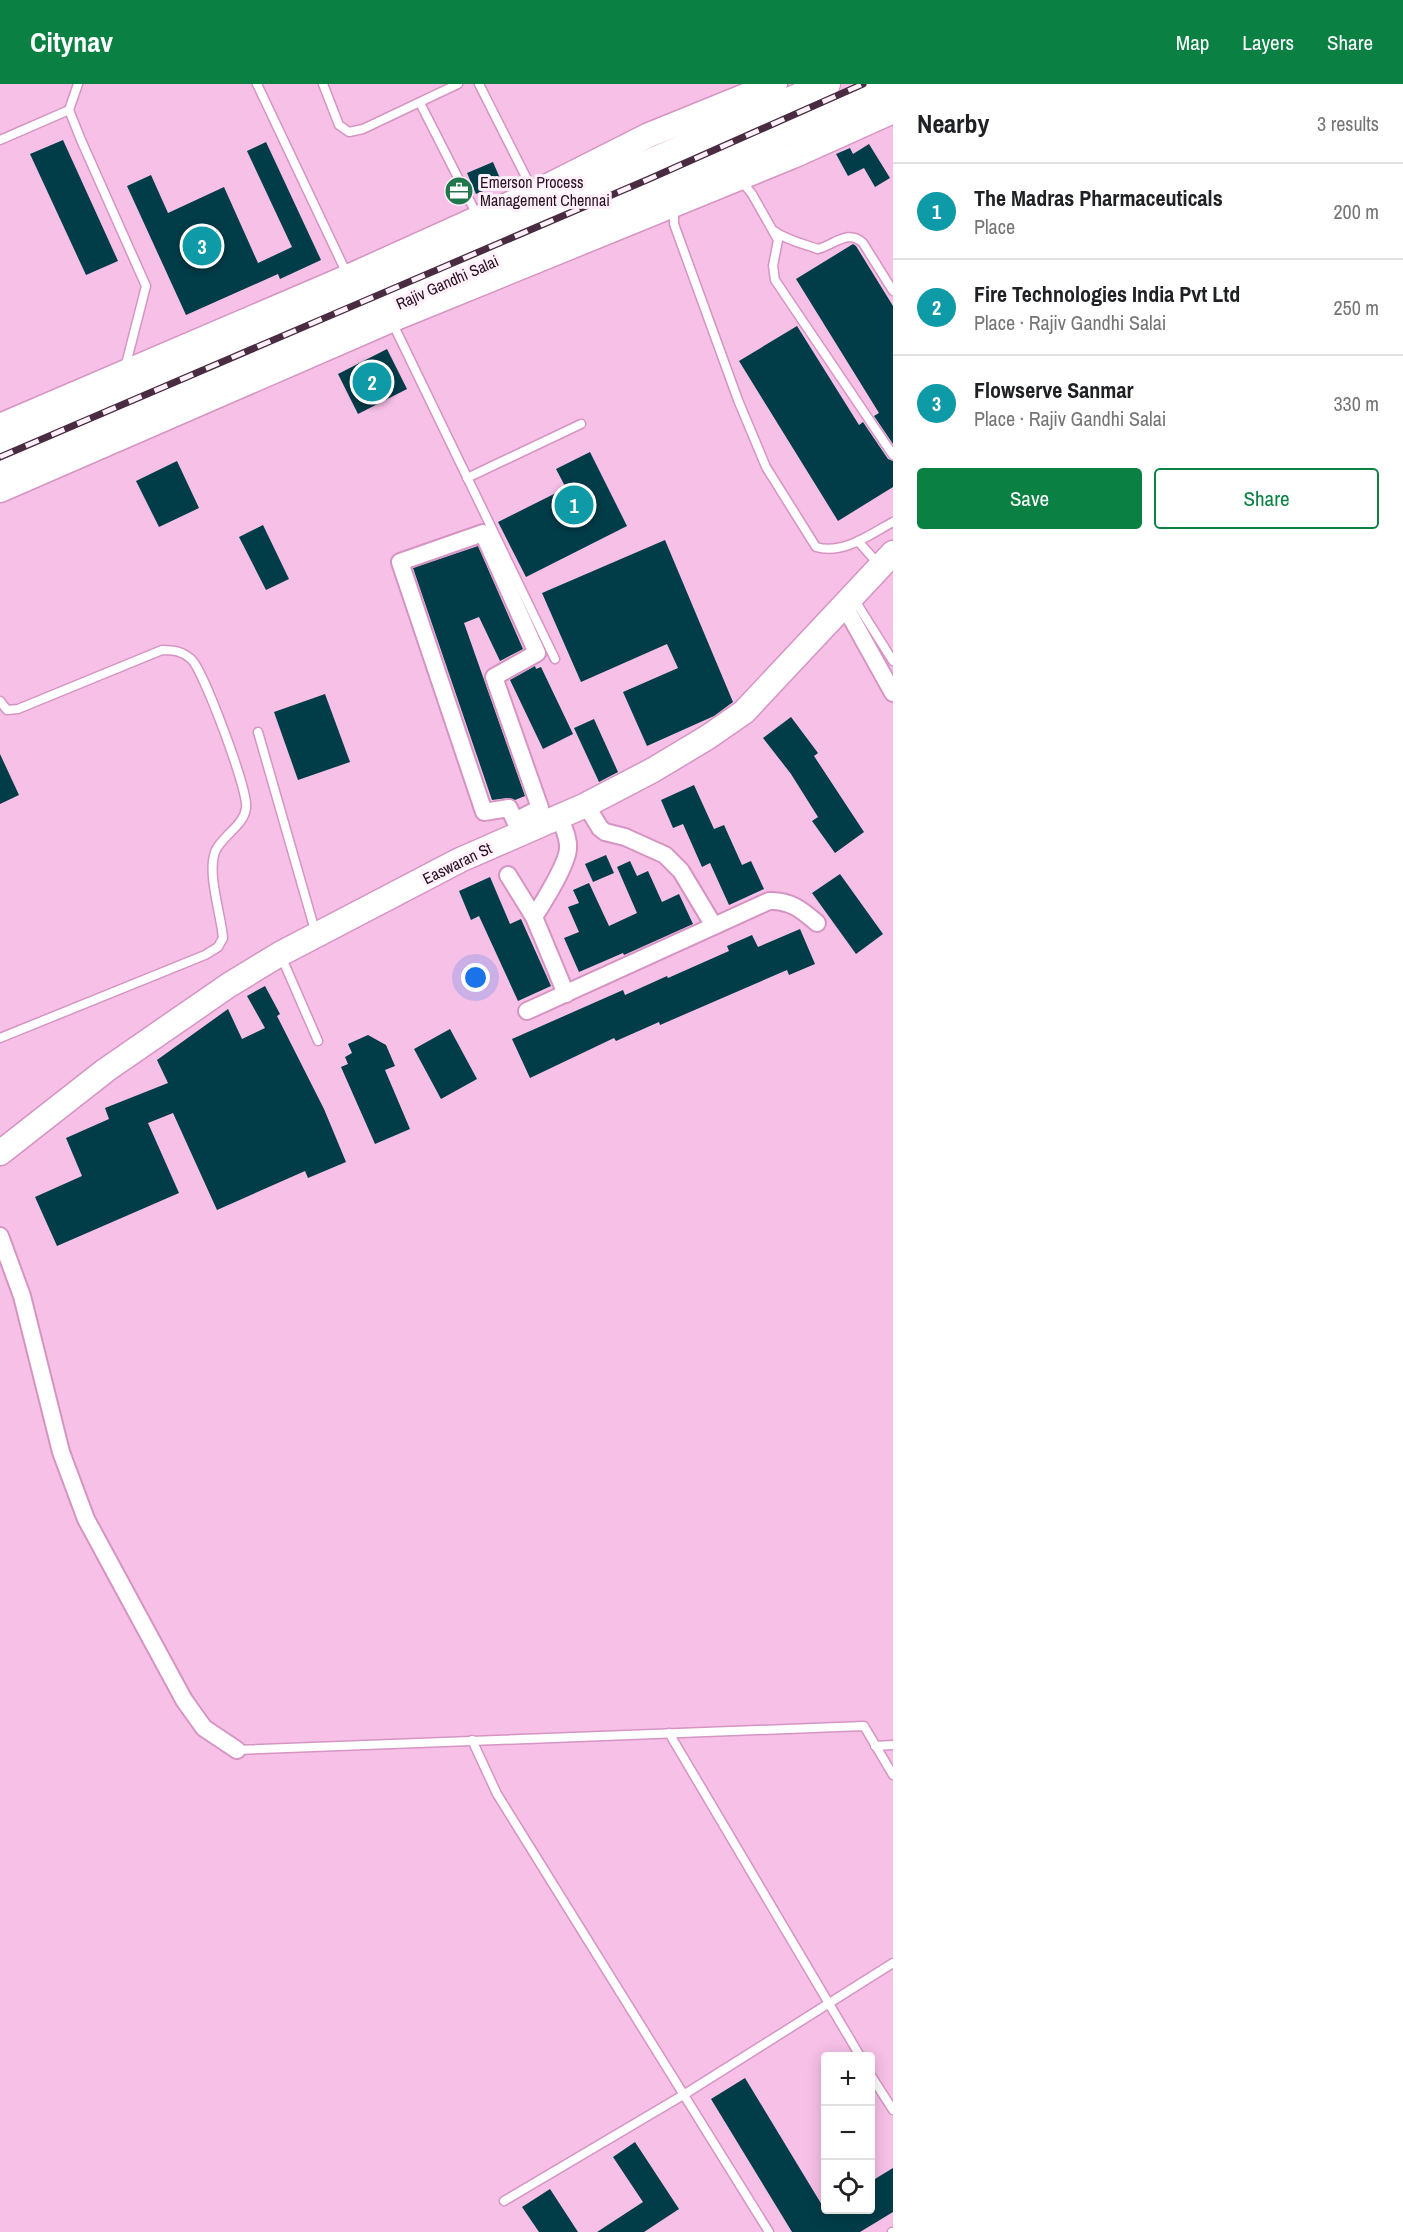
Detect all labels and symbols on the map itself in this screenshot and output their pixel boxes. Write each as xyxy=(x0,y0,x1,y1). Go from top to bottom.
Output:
place label: Emerson Process Management Chennai xyxy=(480,171,610,211)
office icon: Emerson Process Management Chennai xyxy=(443,175,475,207)
pin: 3 xyxy=(182,224,222,268)
street label: Rajiv Gandhi Salai xyxy=(392,250,502,314)
pin: 2 xyxy=(352,360,392,404)
pin: 1 xyxy=(554,482,594,528)
street label: Easwaran St xyxy=(419,837,496,889)
your location xyxy=(461,963,490,992)

